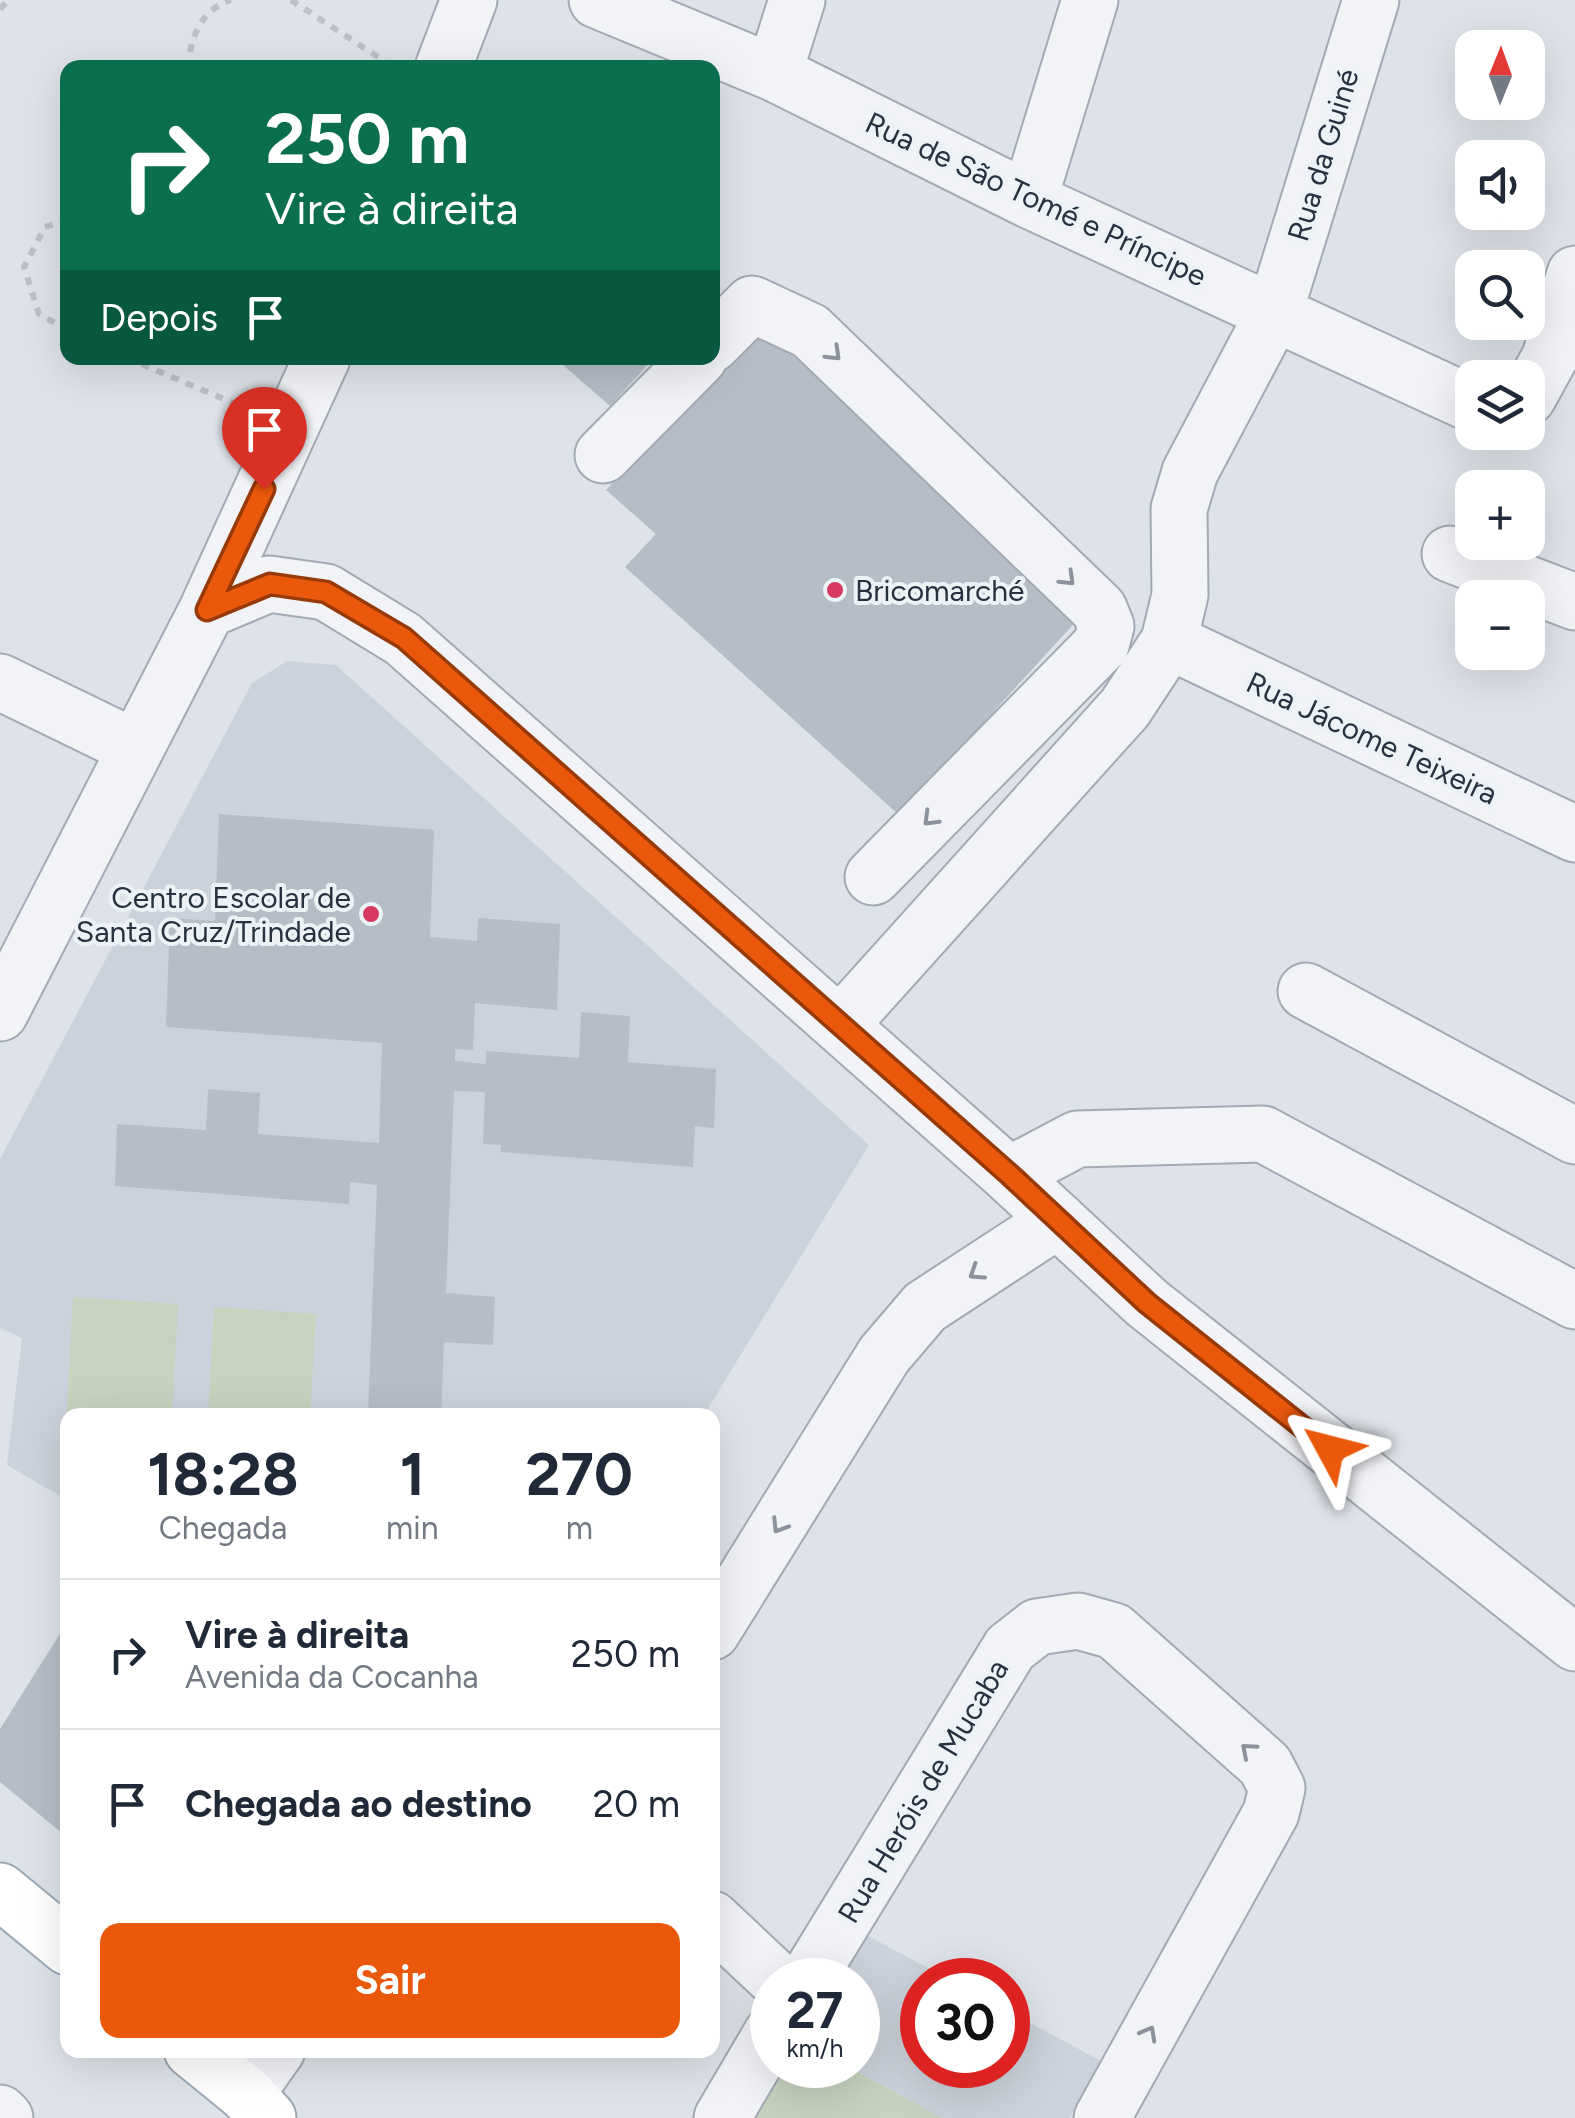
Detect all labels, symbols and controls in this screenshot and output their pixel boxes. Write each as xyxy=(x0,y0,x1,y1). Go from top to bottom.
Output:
north arrow xyxy=(1455,30,1545,120)
map controls xyxy=(1455,30,1545,670)
street label: Rua da Guiné xyxy=(1279,64,1367,246)
text: 250 m xyxy=(265,96,469,181)
icon: right xyxy=(100,100,230,230)
street label: Rua de São Tomé e Príncipe xyxy=(860,104,1212,294)
button: sound xyxy=(1455,140,1545,230)
text: Vire à direita xyxy=(265,181,518,235)
button: search xyxy=(1455,250,1545,340)
icon: arrive xyxy=(238,290,293,345)
text: Depois xyxy=(100,295,218,341)
one-way arrow xyxy=(822,342,841,360)
button: layers xyxy=(1455,360,1545,450)
pin xyxy=(222,387,307,490)
icon: arrive xyxy=(237,402,292,457)
button: + xyxy=(1455,470,1545,560)
one-way arrow xyxy=(1056,568,1075,586)
place label: Bricomarché xyxy=(855,572,1024,609)
marker: Bricomarché xyxy=(824,579,846,601)
button: − xyxy=(1455,580,1545,670)
street label: Rua Jácome Teixeira xyxy=(1241,664,1503,812)
one-way arrow xyxy=(924,808,942,826)
place label: Centro Escolar de Santa Cruz/Trindade xyxy=(76,879,351,950)
marker: Centro Escolar de Santa Cruz/Trindade xyxy=(360,903,382,925)
one-way arrow xyxy=(969,1261,987,1280)
position arrow xyxy=(1278,1397,1382,1501)
text: 18:28 xyxy=(147,1438,299,1510)
text: 1 xyxy=(400,1438,425,1510)
text: 270 xyxy=(526,1438,633,1510)
text: Chegada xyxy=(159,1509,287,1547)
text: min xyxy=(386,1509,439,1547)
text: m xyxy=(566,1509,593,1547)
one-way arrow xyxy=(772,1515,791,1533)
text: Vire à direita xyxy=(185,1612,409,1658)
icon: right xyxy=(100,1627,155,1682)
text: 250 m xyxy=(571,1631,680,1677)
street label: Rua Heróis de Mucaba xyxy=(830,1652,1016,1930)
text: Avenida da Cocanha xyxy=(185,1658,479,1696)
one-way arrow xyxy=(1241,1744,1260,1762)
icon: arrive xyxy=(100,1777,155,1832)
text: Chegada ao destino xyxy=(185,1781,532,1827)
text: 20 m xyxy=(593,1781,680,1827)
button: Sair xyxy=(100,1923,680,2038)
speed limit sign: 30 xyxy=(900,1958,1030,2088)
text: 27 xyxy=(787,1980,843,2041)
one-way arrow xyxy=(1136,2025,1156,2043)
text: km/h xyxy=(786,2033,844,2063)

